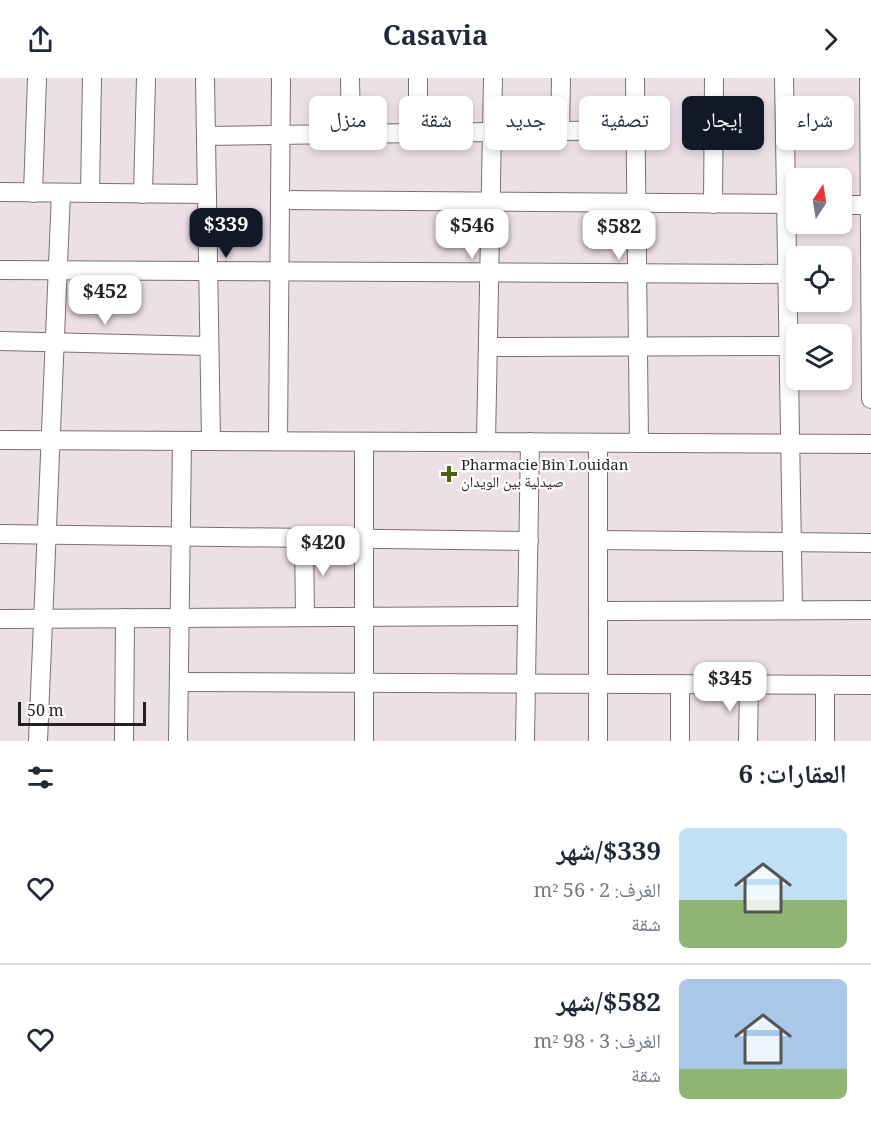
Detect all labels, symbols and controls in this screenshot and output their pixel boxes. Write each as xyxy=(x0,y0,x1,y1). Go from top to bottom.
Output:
text: Casavia xyxy=(383,16,488,62)
icon: share xyxy=(24,23,57,56)
icon: forward xyxy=(814,23,847,56)
chip: منزل xyxy=(309,96,387,150)
chip: شقة xyxy=(399,96,473,150)
chip: جديد xyxy=(485,96,567,150)
chip: تصفية xyxy=(579,96,670,150)
chip: إيجار xyxy=(682,96,764,150)
chip: شراء xyxy=(776,96,854,150)
north arrow xyxy=(786,168,852,234)
map controls xyxy=(786,168,852,390)
pin: $339 xyxy=(190,208,262,259)
pin: $546 xyxy=(436,209,508,260)
text: $339 xyxy=(204,210,248,244)
pin: $582 xyxy=(583,210,655,261)
text: $546 xyxy=(450,211,494,245)
text: $582 xyxy=(597,212,641,246)
button: locate xyxy=(786,246,852,312)
pin: $452 xyxy=(69,275,141,326)
text: $452 xyxy=(83,277,127,311)
button: layers xyxy=(786,324,852,390)
place label: Pharmacie Bin Louidan صيدلية بين الويدان xyxy=(461,454,629,497)
marker: Pharmacie Bin Louidan صيدلية بين الويدان xyxy=(442,467,456,481)
pin: $420 xyxy=(287,526,359,577)
text: $420 xyxy=(301,528,345,562)
pin: $345 xyxy=(694,662,766,713)
text: $345 xyxy=(708,664,752,698)
scale bar xyxy=(18,699,146,726)
text: 50 m xyxy=(27,699,64,726)
text: العقارات: 6 xyxy=(739,755,847,799)
icon: filters xyxy=(24,761,57,794)
text: $339/شهر xyxy=(556,832,661,876)
icon: home xyxy=(727,852,799,924)
icon: heart xyxy=(24,872,57,905)
text: الغرف: 2 · 56 m² xyxy=(533,876,661,910)
text: شقة xyxy=(631,910,661,944)
text: $582/شهر xyxy=(556,983,661,1027)
icon: home xyxy=(727,1003,799,1075)
icon: heart xyxy=(24,1023,57,1056)
text: الغرف: 3 · 98 m² xyxy=(533,1027,661,1061)
text: شقة xyxy=(631,1061,661,1095)

